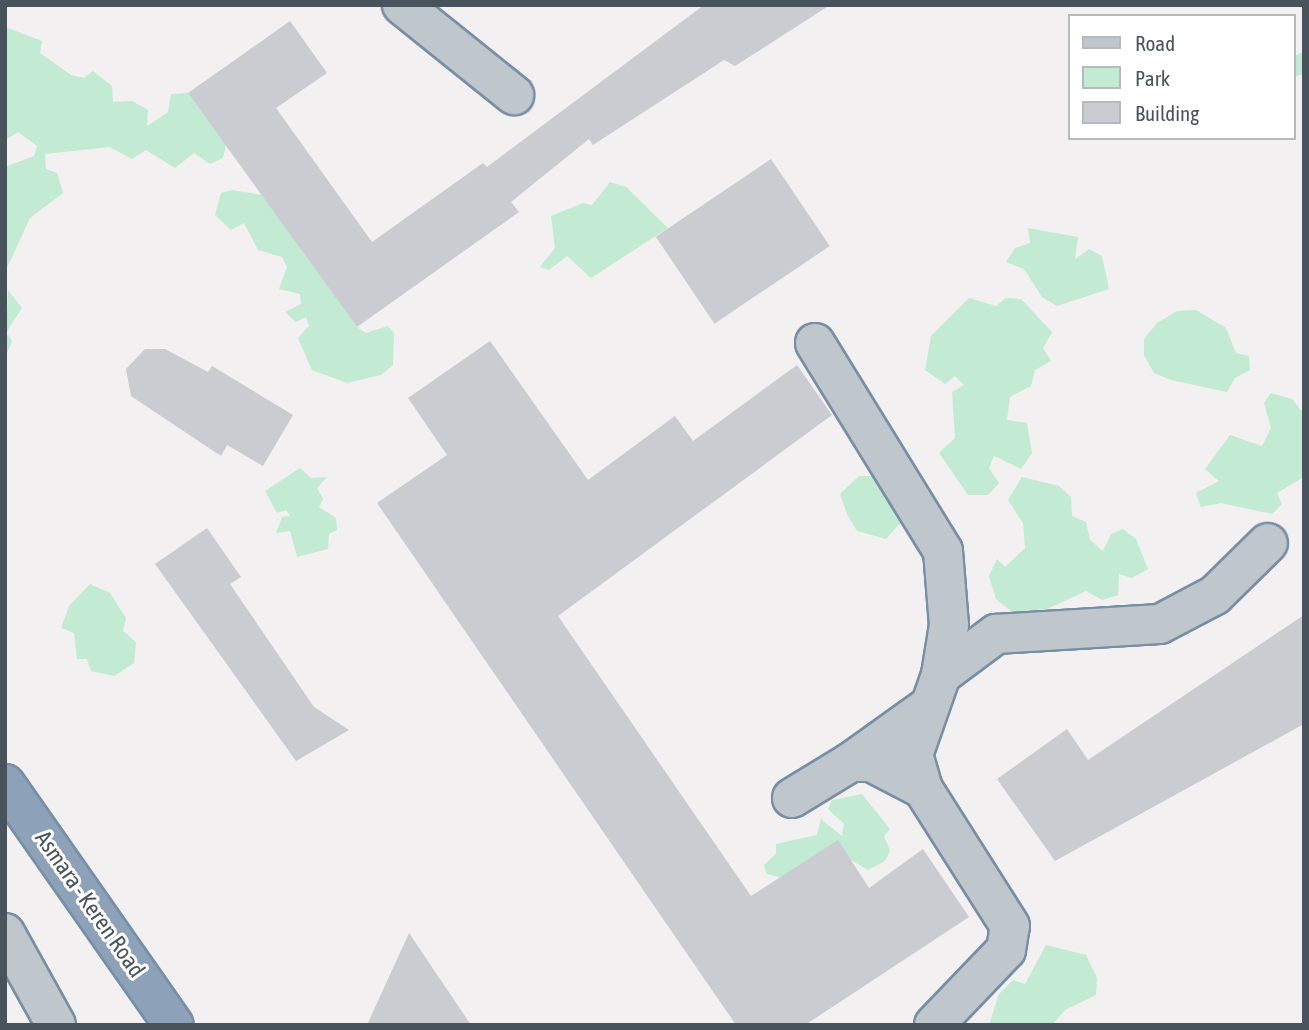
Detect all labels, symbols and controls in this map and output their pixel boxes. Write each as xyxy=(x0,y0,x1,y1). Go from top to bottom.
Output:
legend xyxy=(1068,14,1295,140)
text: Road xyxy=(1135,31,1175,55)
text: Park xyxy=(1135,66,1170,90)
text: Building xyxy=(1135,101,1199,125)
street label: Asmara - Keren Road xyxy=(29,825,151,983)

